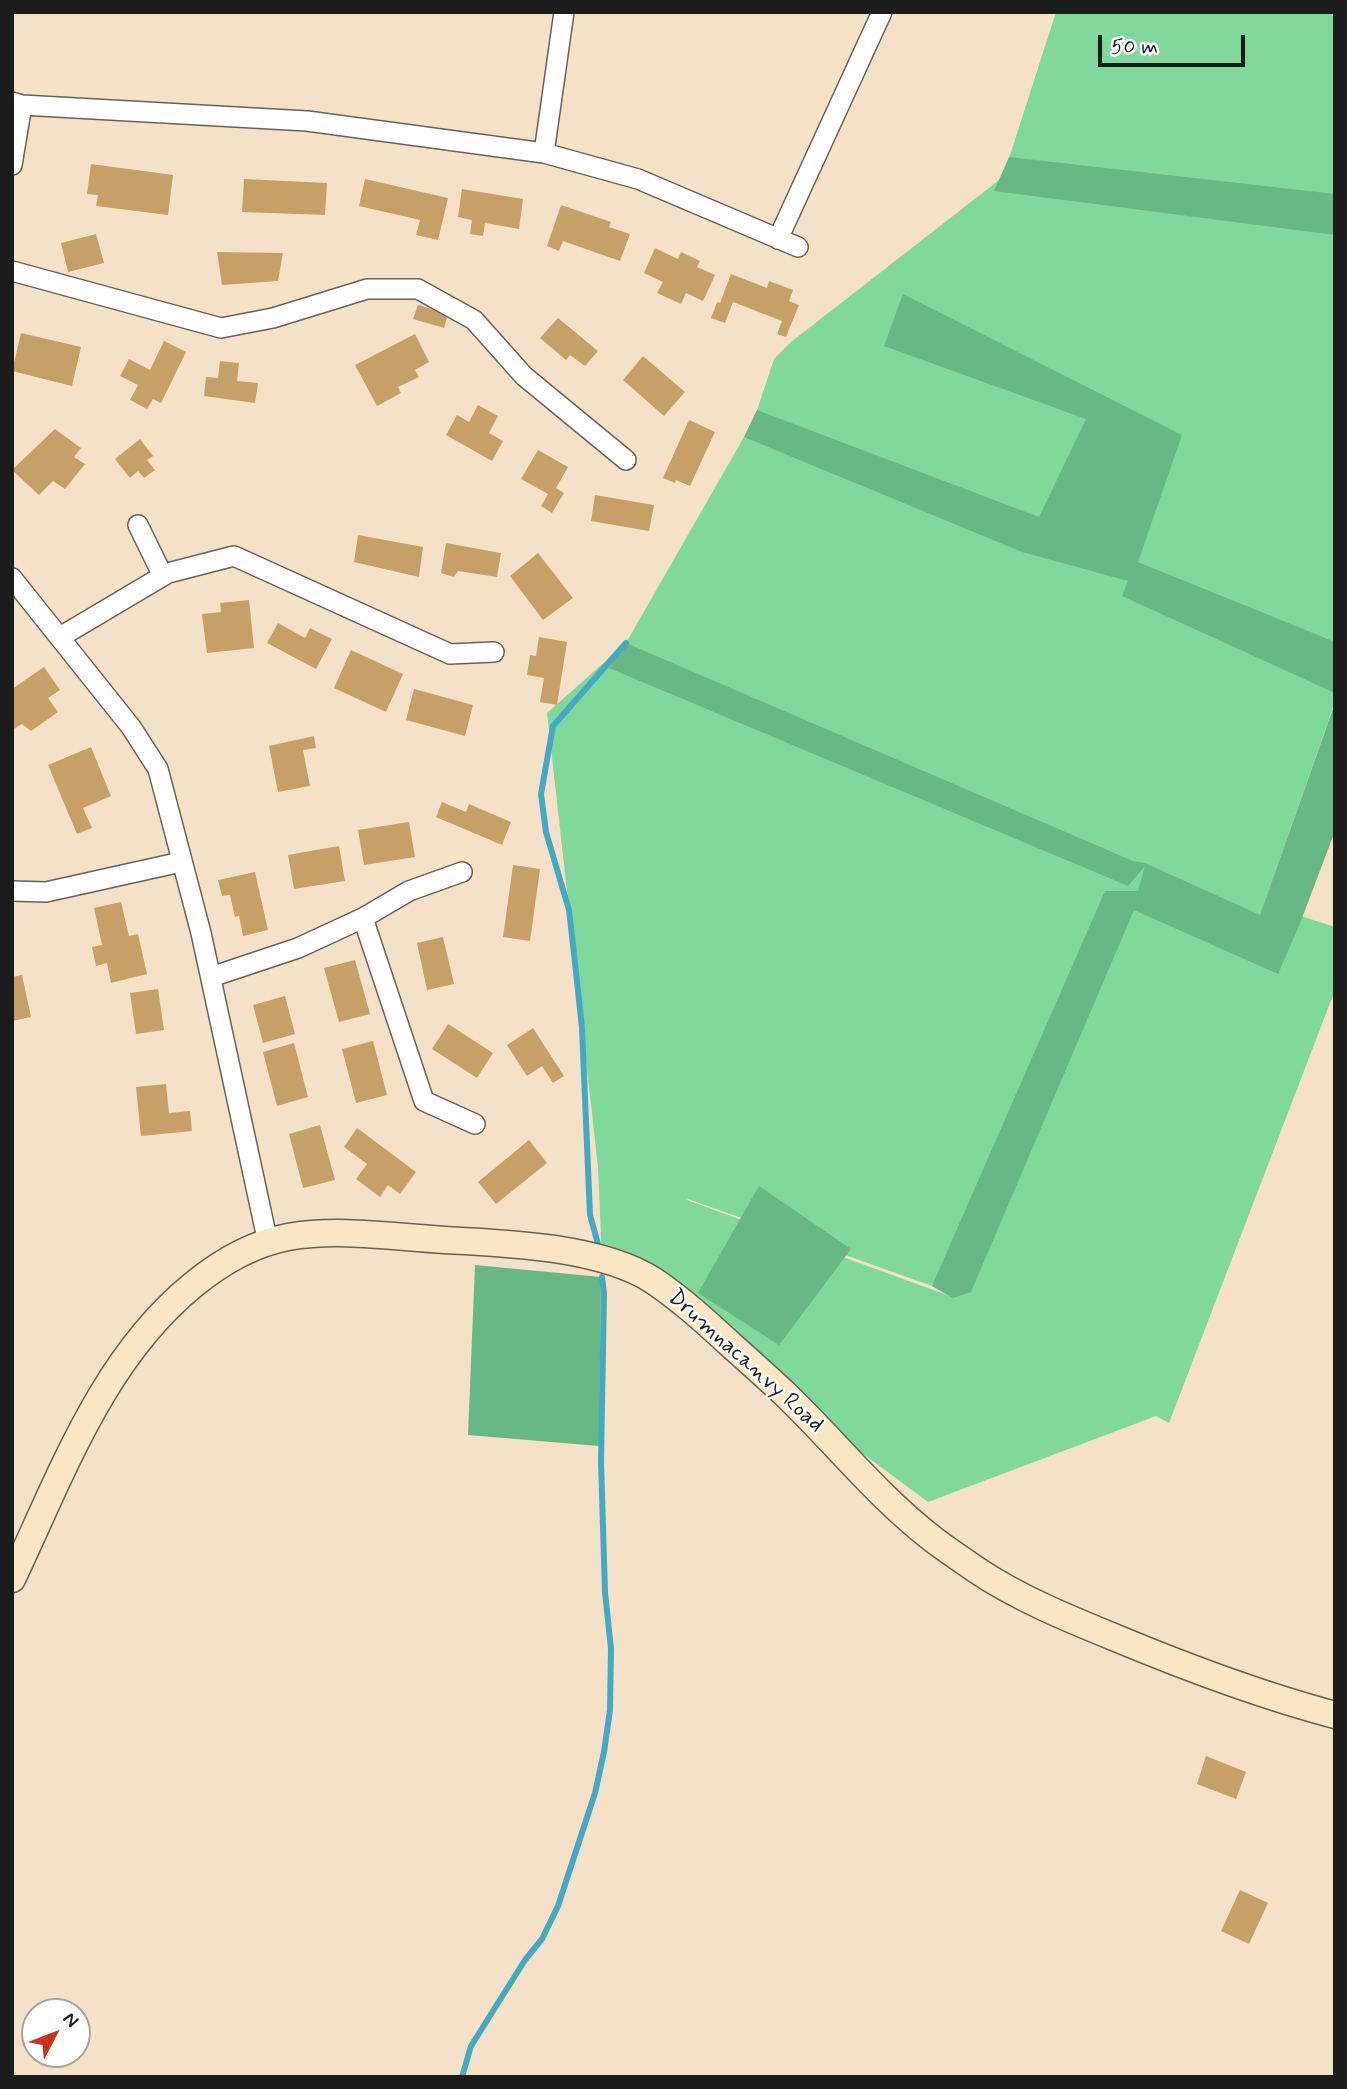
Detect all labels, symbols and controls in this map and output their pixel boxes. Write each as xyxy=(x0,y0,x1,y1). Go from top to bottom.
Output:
scale bar xyxy=(1102,21,1249,65)
text: 50 m xyxy=(1111,33,1158,61)
street label: Drumnacanvy Road xyxy=(661,1285,829,1439)
north arrow xyxy=(21,1998,91,2068)
text: N xyxy=(57,2007,84,2033)

